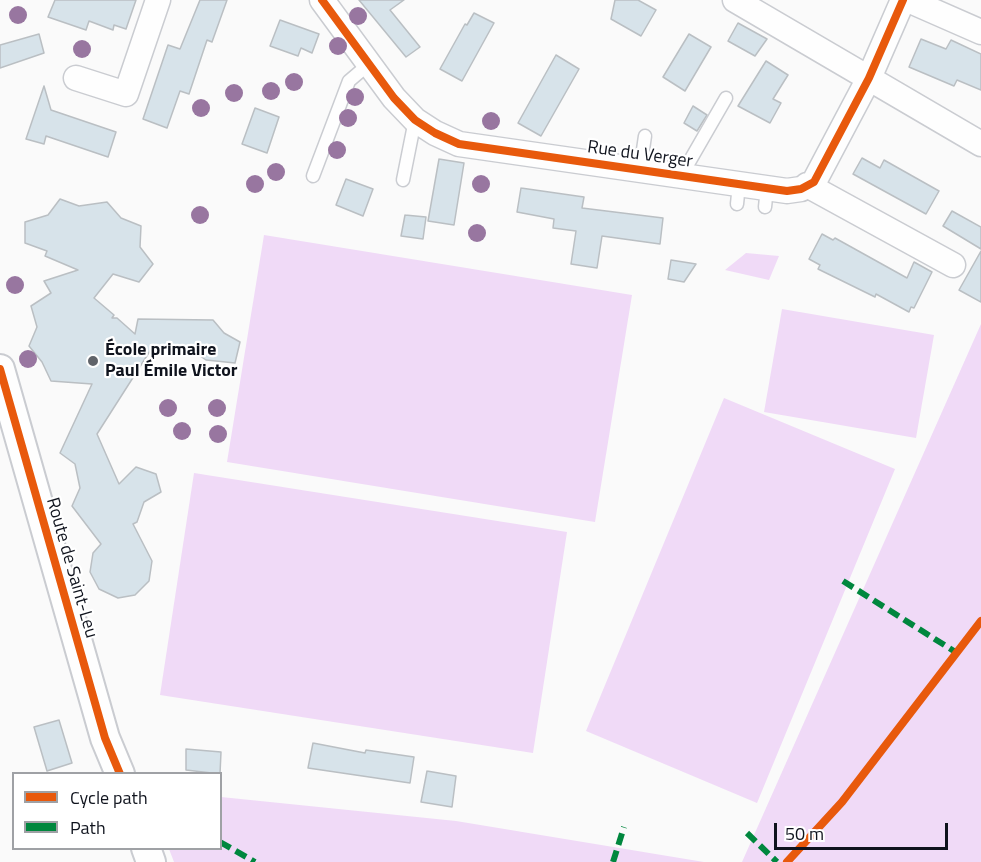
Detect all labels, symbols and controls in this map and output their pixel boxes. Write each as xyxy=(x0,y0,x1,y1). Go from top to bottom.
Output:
street label: Rue du Verger xyxy=(586,137,694,173)
place label: École primaire Paul Émile Victor xyxy=(105,340,238,382)
marker: École primaire Paul Émile Victor xyxy=(86,354,100,368)
street label: Route de Saint-Leu xyxy=(41,495,101,641)
legend xyxy=(12,772,222,850)
text: Cycle path xyxy=(70,784,148,811)
scale bar xyxy=(777,811,951,849)
text: Path xyxy=(70,814,106,841)
text: 50 m xyxy=(785,820,824,847)

